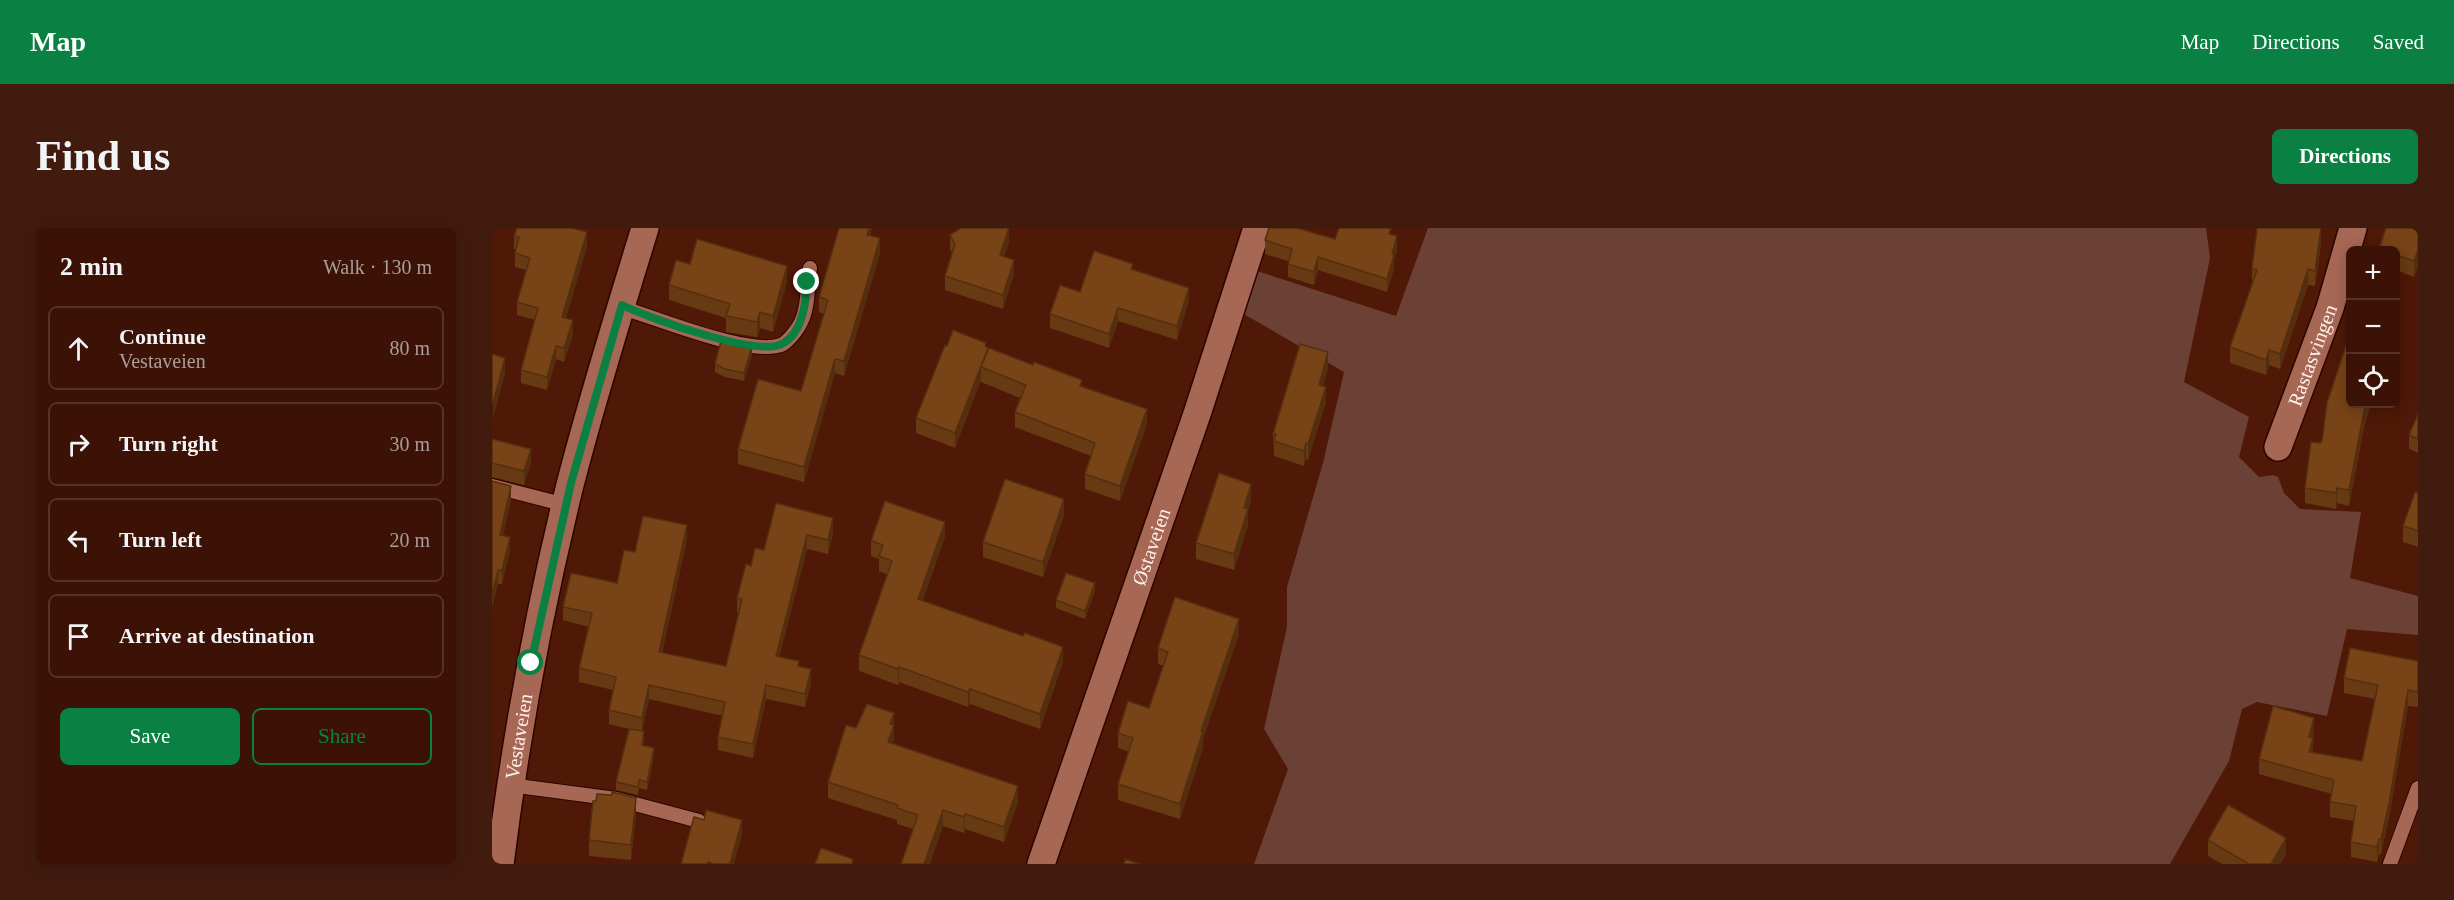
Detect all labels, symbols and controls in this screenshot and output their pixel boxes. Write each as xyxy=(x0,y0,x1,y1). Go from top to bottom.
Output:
text: Map xyxy=(30,26,86,57)
text: Map xyxy=(2181,30,2219,54)
text: Directions xyxy=(2252,30,2340,54)
text: Saved xyxy=(2373,30,2424,54)
button: Directions xyxy=(2272,129,2418,184)
text: Find us xyxy=(36,133,170,179)
map controls xyxy=(2346,246,2400,408)
button: + xyxy=(2346,246,2400,300)
text: 2 min xyxy=(60,252,123,281)
text: Walk · 130 m xyxy=(323,256,432,278)
route end xyxy=(793,268,819,294)
button: − xyxy=(2346,300,2400,354)
street label: Rastasvingen xyxy=(2283,301,2341,409)
text: Continue xyxy=(119,324,206,349)
icon: ahead xyxy=(62,332,95,365)
text: 80 m xyxy=(389,337,430,359)
text: Vestaveien xyxy=(119,350,206,372)
button: locate xyxy=(2346,354,2400,408)
icon: right xyxy=(62,428,95,461)
text: Turn right xyxy=(119,431,218,456)
text: 30 m xyxy=(389,433,430,455)
street label: Østaveien xyxy=(1128,505,1175,588)
icon: left xyxy=(62,524,95,557)
text: Turn left xyxy=(119,527,202,552)
text: 20 m xyxy=(389,529,430,551)
icon: arrive xyxy=(62,620,95,653)
text: Arrive at destination xyxy=(119,623,315,648)
route start xyxy=(517,649,543,675)
street label: Vestaveien xyxy=(501,692,537,781)
button: Save xyxy=(60,708,240,765)
button: Share xyxy=(252,708,432,765)

